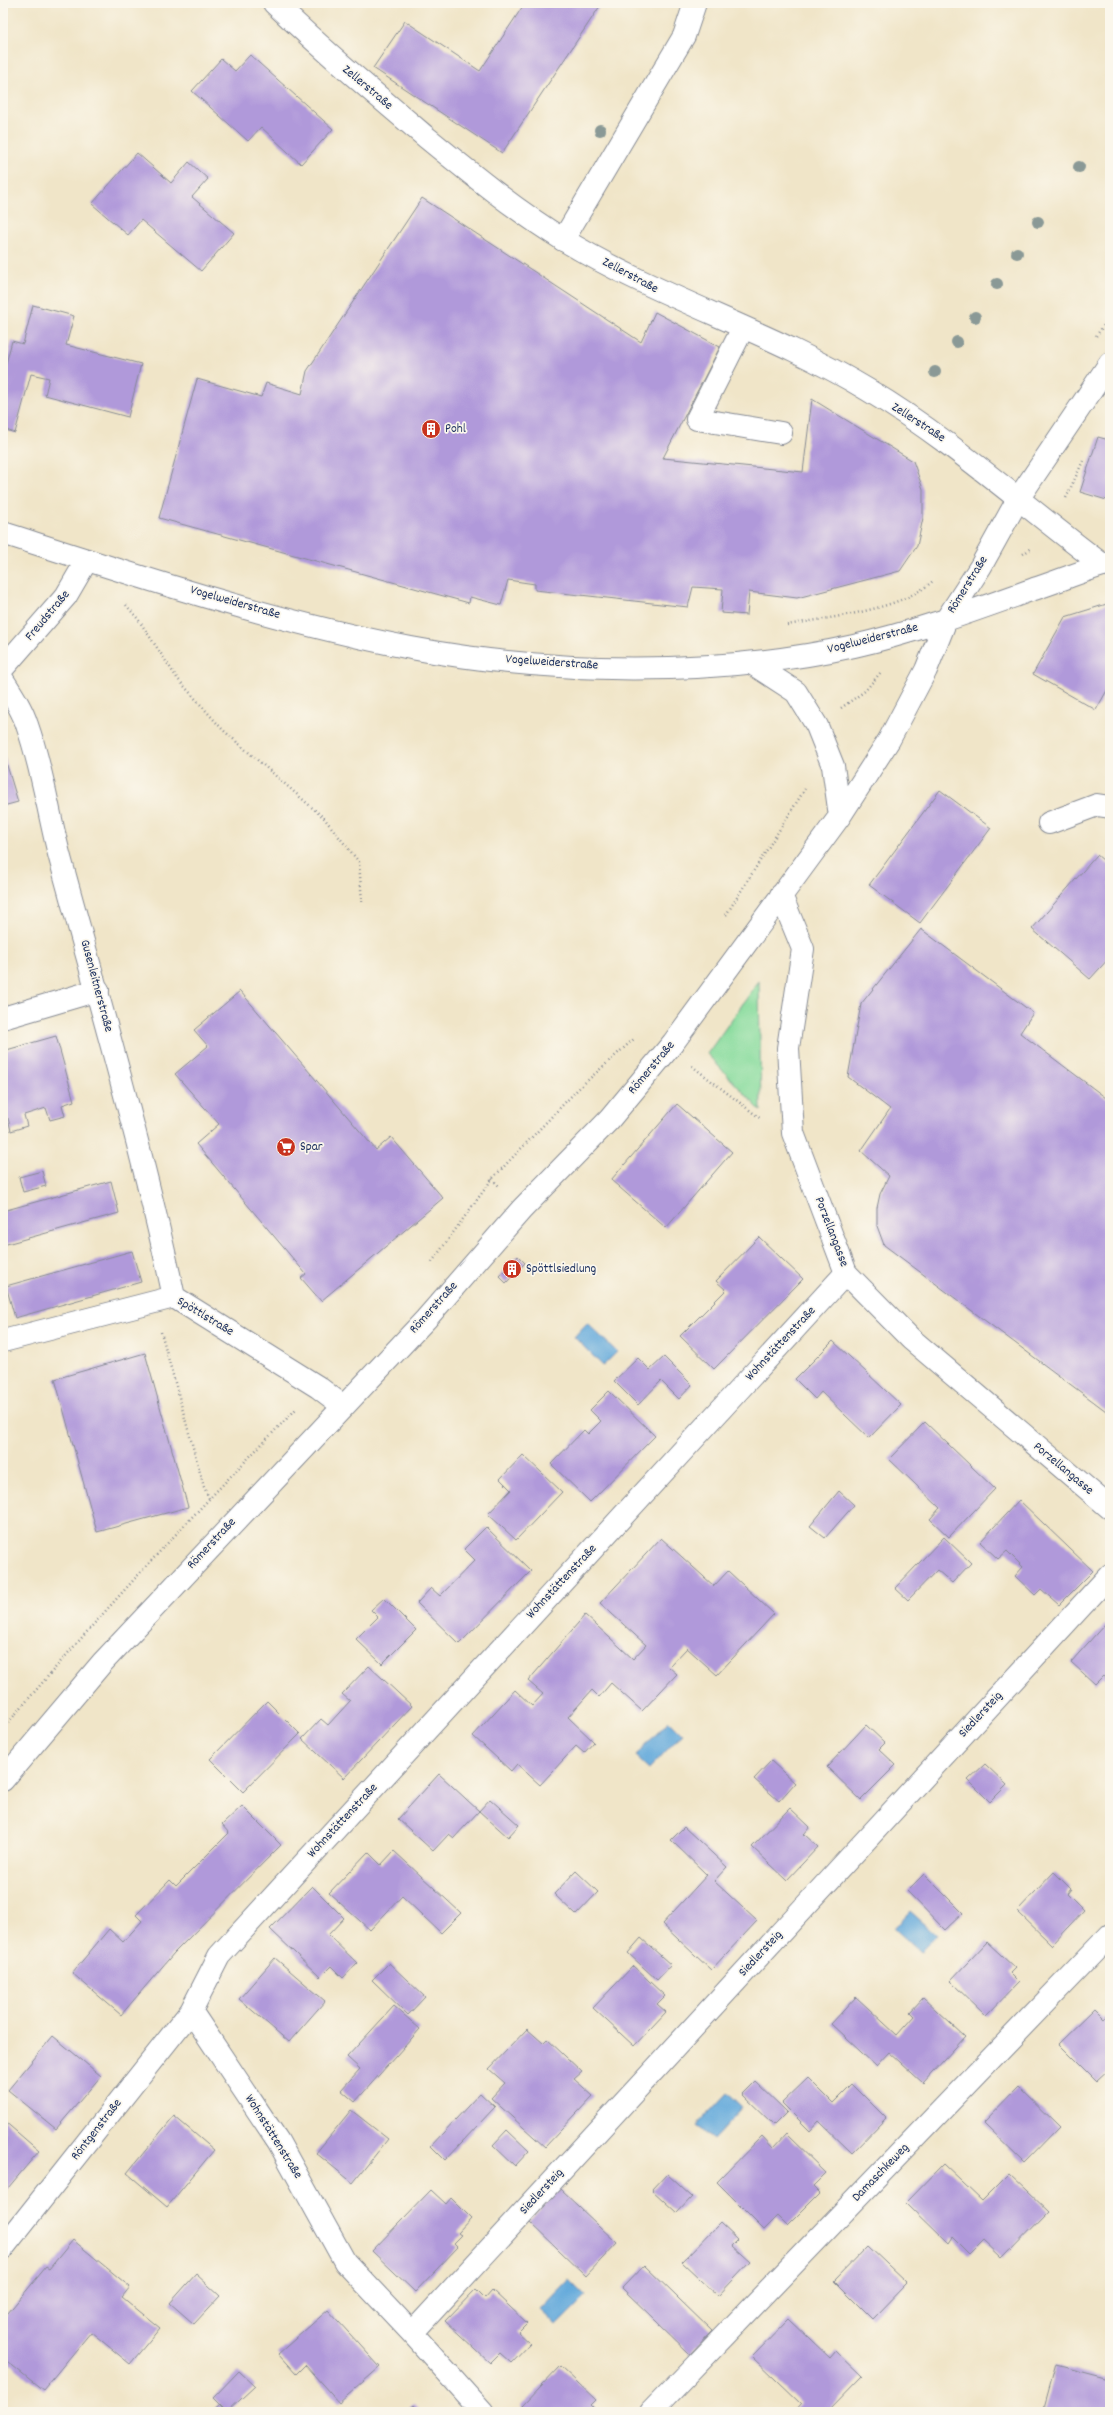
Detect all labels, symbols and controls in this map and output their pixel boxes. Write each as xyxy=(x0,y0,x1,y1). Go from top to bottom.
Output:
street label: Zellerstraße xyxy=(337,61,397,115)
street label: Zellerstraße xyxy=(598,253,662,299)
street label: Zellerstraße xyxy=(887,398,949,448)
building icon: Pohl xyxy=(420,418,442,440)
place label: Pohl xyxy=(445,420,466,439)
street label: Römerstraße xyxy=(943,552,993,617)
street label: Vogelweiderstraße xyxy=(188,581,282,625)
street label: Freudstraße xyxy=(21,586,75,646)
street label: Vogelweiderstraße xyxy=(826,618,921,659)
street label: Vogelweiderstraße xyxy=(505,650,599,676)
street label: Gusenleitnerstraße xyxy=(75,938,118,1035)
street label: Römerstraße xyxy=(624,1037,680,1099)
supermarket icon: Spar xyxy=(275,1136,297,1158)
place label: Spar xyxy=(300,1138,323,1157)
street label: Porzellangasse xyxy=(809,1194,853,1270)
building icon: Spöttlsiedlung xyxy=(501,1258,523,1280)
place label: Spöttlsiedlung xyxy=(526,1260,597,1279)
street label: Römerstraße xyxy=(405,1277,463,1338)
street label: Spöttlstraße xyxy=(173,1293,237,1342)
street label: Wohnstättenstraße xyxy=(741,1302,821,1386)
street label: Porzellangasse xyxy=(1029,1438,1098,1500)
street label: Römerstraße xyxy=(183,1514,241,1574)
street label: Wohnstättenstraße xyxy=(522,1540,602,1624)
street label: Siedlersteig xyxy=(954,1687,1008,1743)
street label: Wohnstättenstraße xyxy=(303,1779,383,1863)
street label: Siedlersteig xyxy=(734,1926,788,1982)
street label: Wohnstättenstraße xyxy=(239,2091,307,2183)
street label: Röntgenstraße xyxy=(67,2095,127,2165)
street label: Damaschkeweg xyxy=(848,2139,914,2207)
street label: Siedlersteig xyxy=(515,2164,569,2220)

